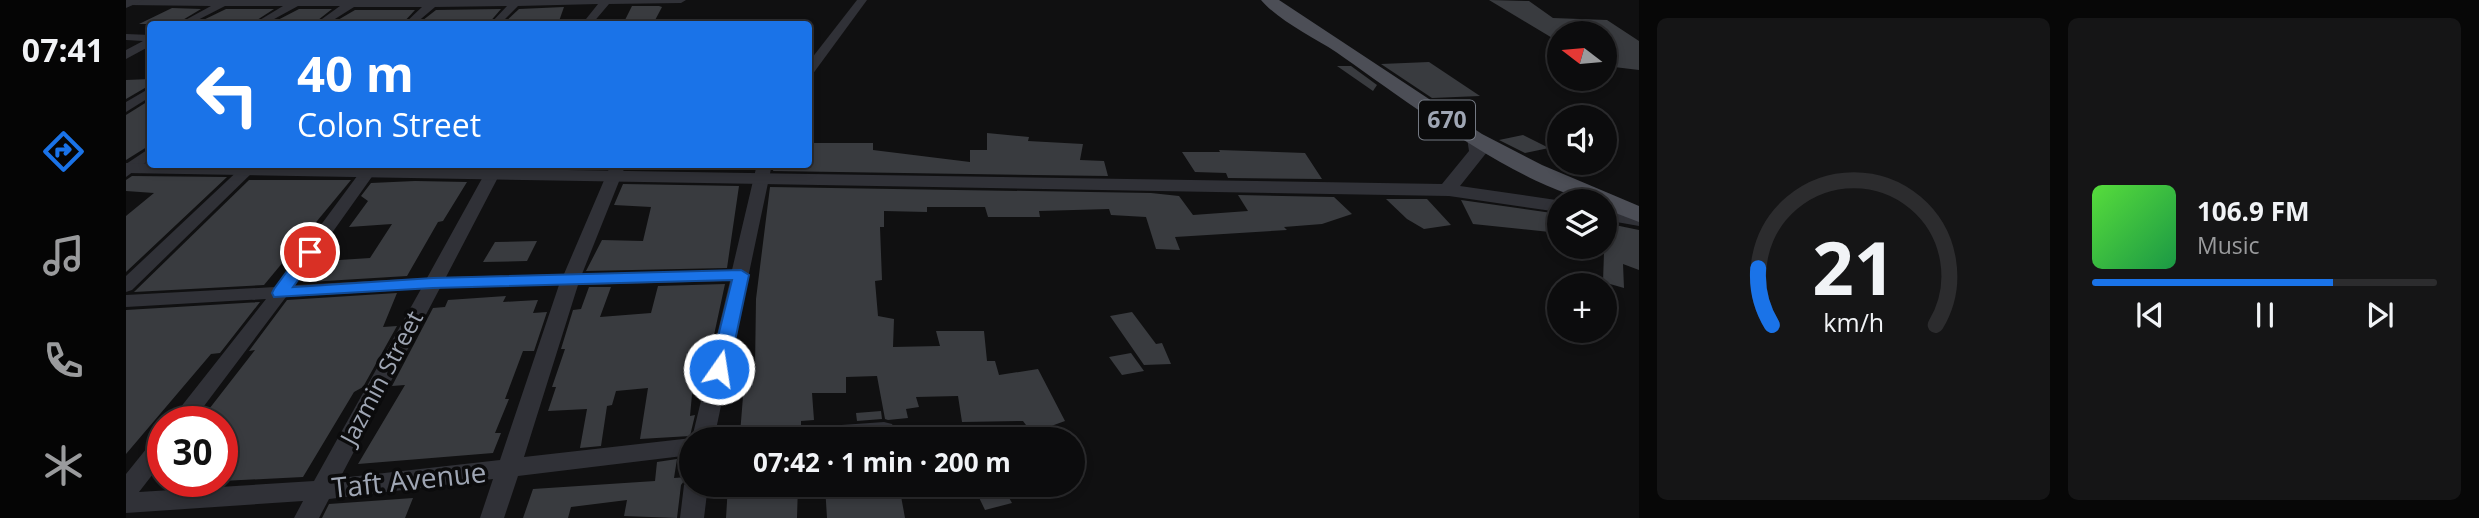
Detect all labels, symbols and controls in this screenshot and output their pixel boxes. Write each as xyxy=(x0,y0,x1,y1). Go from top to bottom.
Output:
north arrow xyxy=(1547,21,1617,91)
map controls xyxy=(1547,21,1617,343)
text: 07:41 xyxy=(22,28,104,71)
text: 40 m xyxy=(297,40,414,106)
icon: left xyxy=(182,49,273,140)
road number: 670 xyxy=(1419,100,1475,140)
text: Colon Street xyxy=(297,103,481,146)
button: sound xyxy=(1547,105,1617,175)
icon: directions xyxy=(39,127,88,176)
button: layers xyxy=(1547,189,1617,259)
text: 106.9 FM xyxy=(2197,193,2309,229)
text: 21 xyxy=(1812,217,1895,316)
pin xyxy=(280,222,340,282)
text: Music xyxy=(2197,229,2260,261)
icon: music xyxy=(39,231,88,280)
icon: arrive xyxy=(291,233,329,271)
button: + xyxy=(1547,273,1617,343)
icon: previous xyxy=(2131,296,2169,334)
icon: pause xyxy=(2246,296,2284,334)
icon: next xyxy=(2361,296,2399,334)
street label: Jazmin Street xyxy=(331,305,430,452)
text: km/h xyxy=(1823,305,1884,339)
position arrow xyxy=(682,332,756,406)
icon: phone xyxy=(39,336,88,385)
speed limit sign: 30 xyxy=(147,406,238,497)
icon: climate xyxy=(39,441,88,490)
text: 07:42 · 1 min · 200 m xyxy=(753,444,1011,480)
street label: Taft Avenue xyxy=(330,452,488,506)

